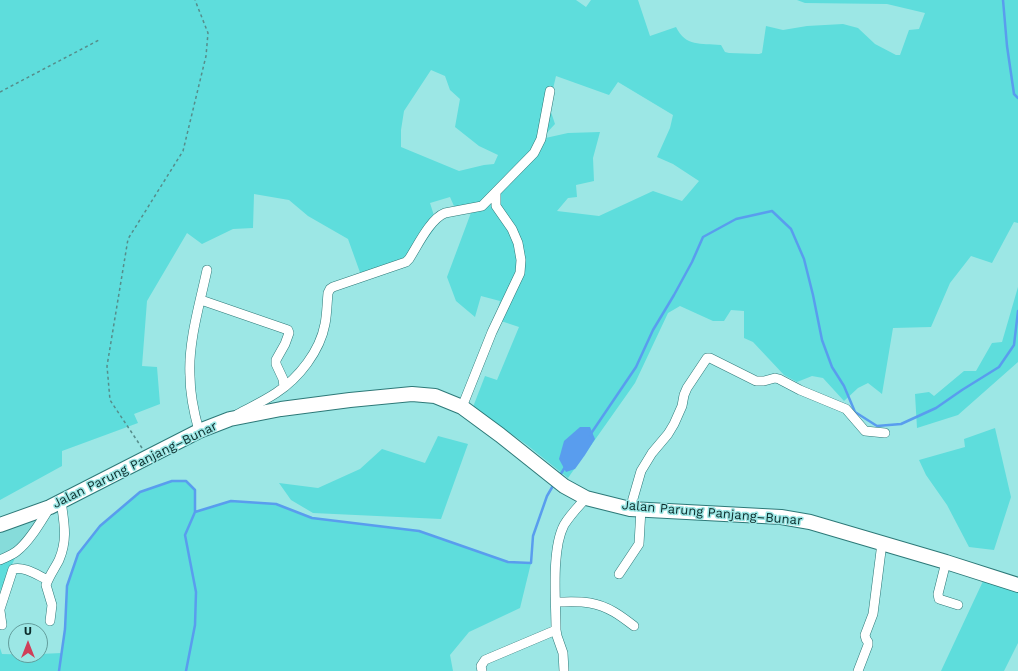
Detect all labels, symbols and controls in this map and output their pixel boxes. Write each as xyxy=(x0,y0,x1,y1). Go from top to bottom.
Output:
street label: Jalan Parung Panjang–Bunar xyxy=(50,418,220,512)
street label: Jalan Parung Panjang–Bunar xyxy=(621,497,803,529)
north arrow xyxy=(8,623,48,663)
text: U xyxy=(24,625,32,638)

